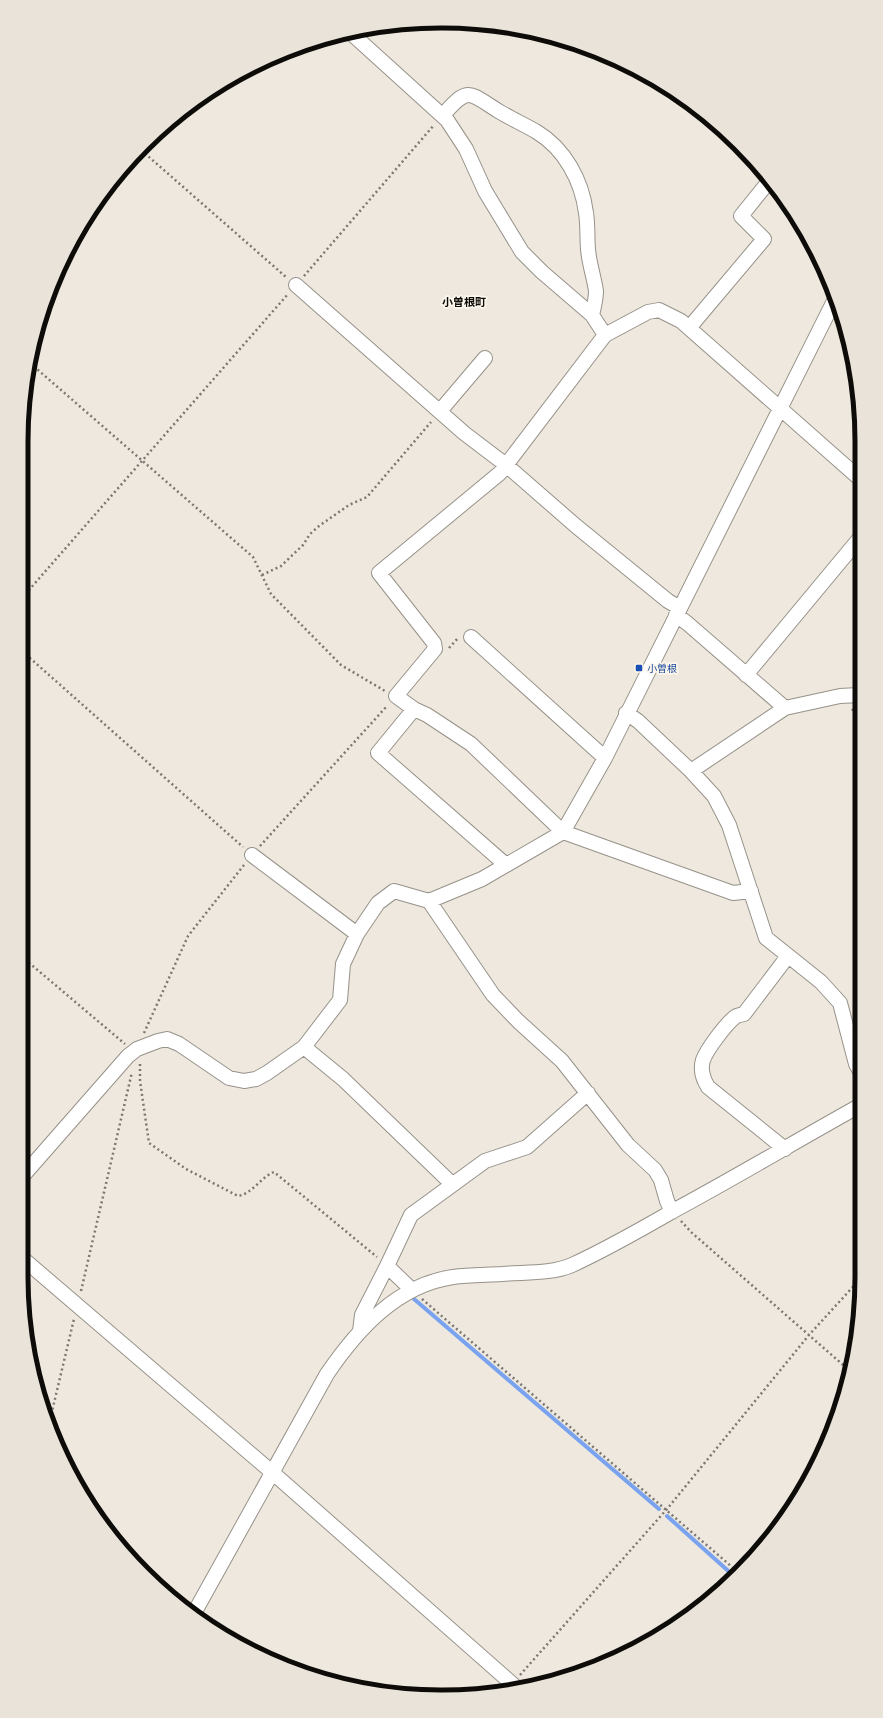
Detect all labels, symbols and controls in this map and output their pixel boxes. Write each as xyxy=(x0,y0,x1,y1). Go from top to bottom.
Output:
district label: 小曽根町 xyxy=(442,295,486,309)
place label: 小曽根 xyxy=(647,662,677,675)
marker: 小曽根 xyxy=(634,663,644,673)

